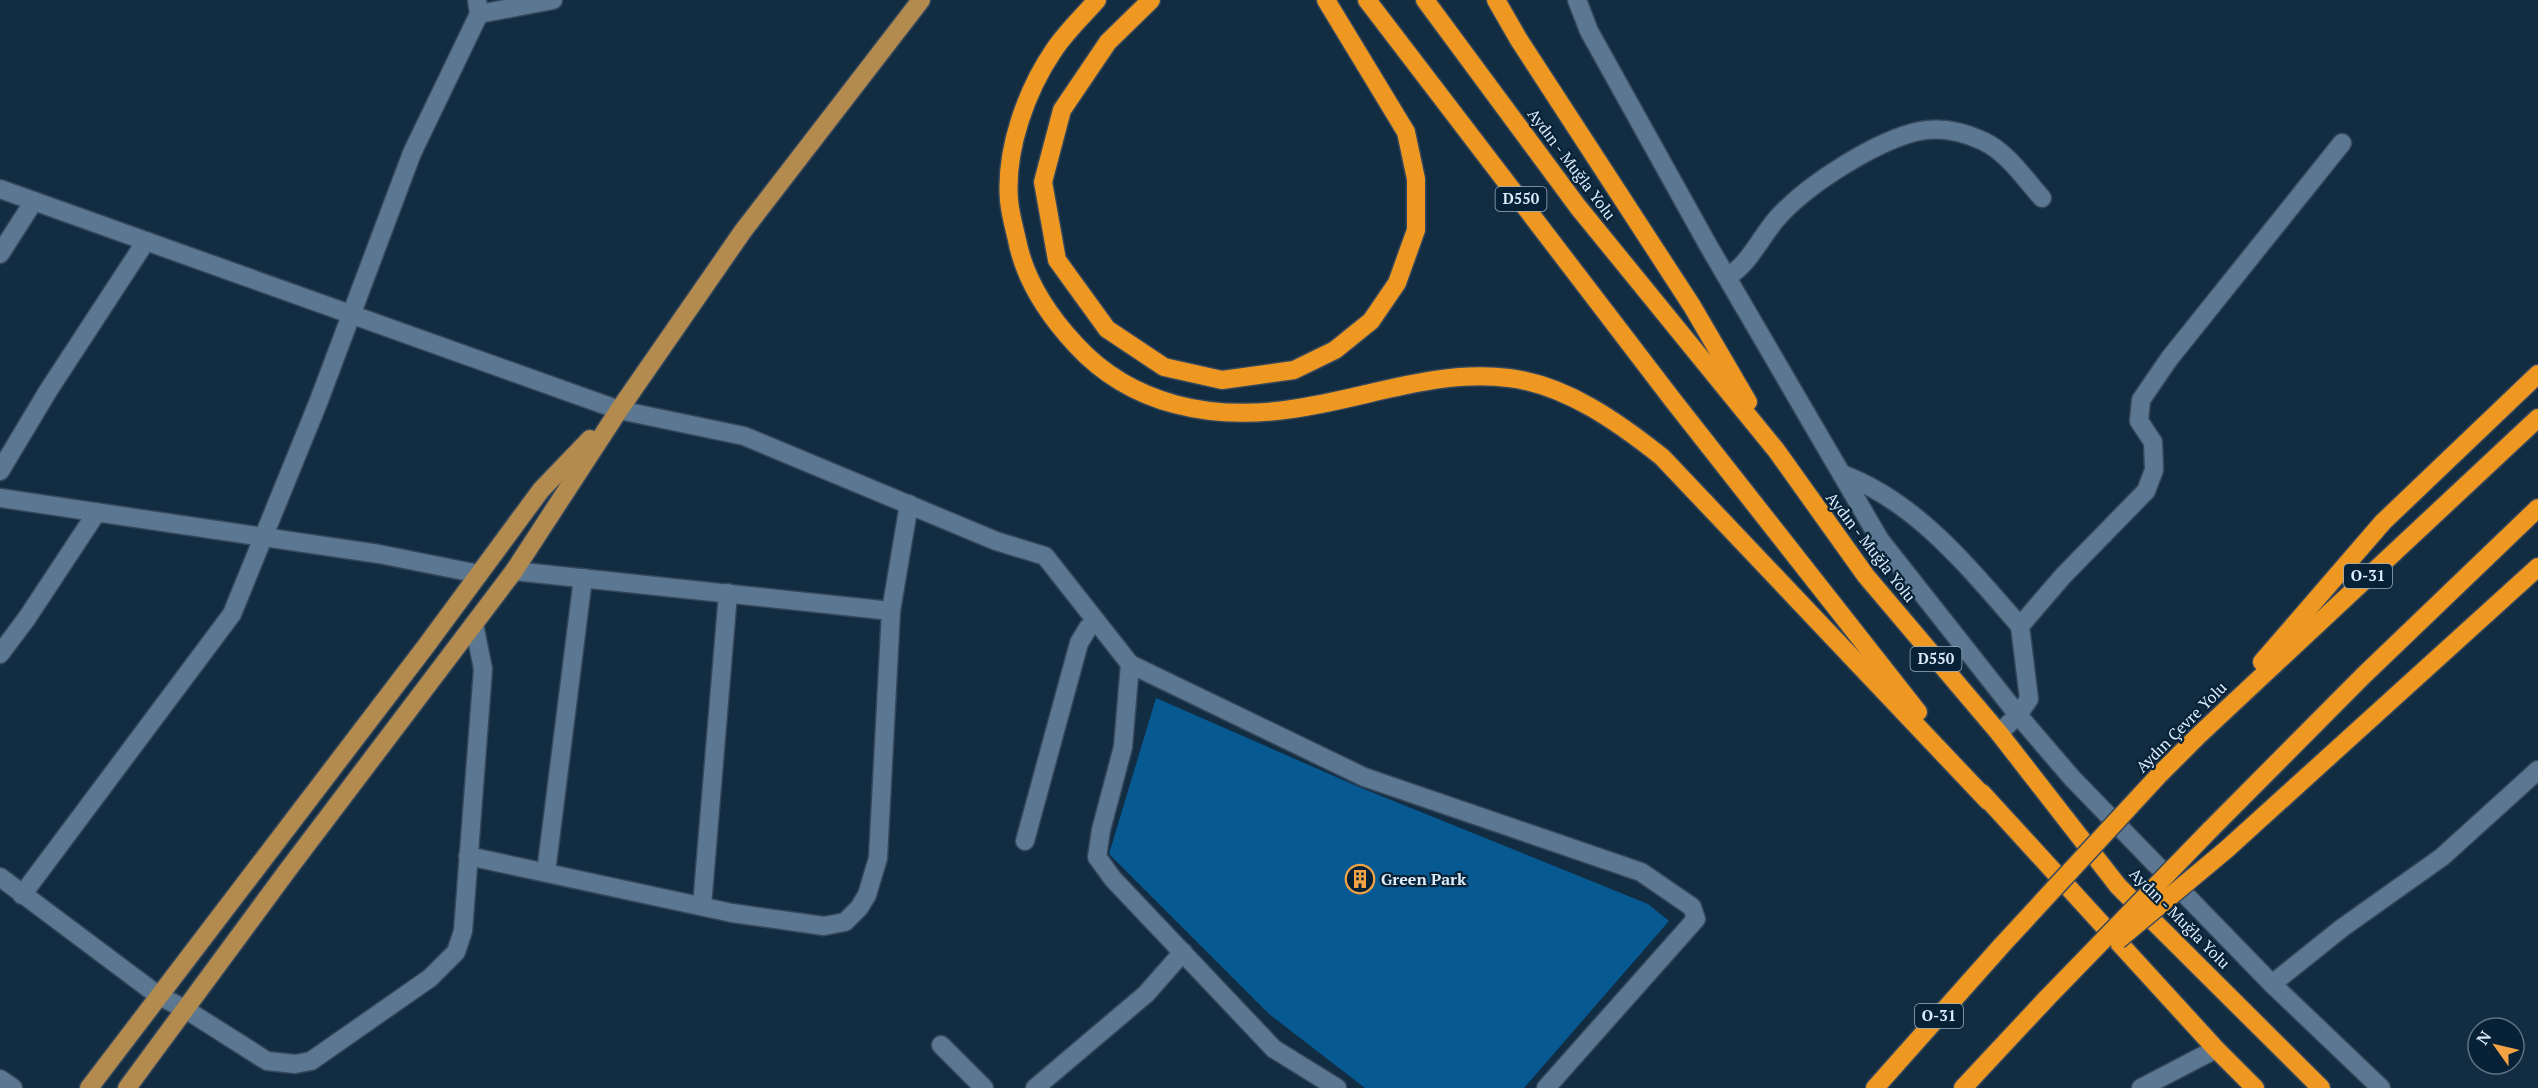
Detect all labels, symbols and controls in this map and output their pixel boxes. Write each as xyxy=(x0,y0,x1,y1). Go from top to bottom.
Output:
street label: Aydın - Muğla Yolu xyxy=(1523,104,1621,224)
road number: D550 xyxy=(1496,187,1546,211)
street label: Aydın - Muğla Yolu xyxy=(1821,487,1921,607)
road number: O-31 xyxy=(2344,564,2392,588)
road number: D550 xyxy=(1910,647,1962,671)
street label: Aydın Çevre Yolu xyxy=(2131,677,2231,777)
building icon: Green Park xyxy=(1344,863,1376,895)
street label: Aydın - Muğla Yolu xyxy=(2125,863,2235,973)
place label: Green Park xyxy=(1381,868,1467,890)
road number: O-31 xyxy=(1915,1004,1963,1028)
north arrow xyxy=(2466,1016,2526,1076)
text: N xyxy=(2471,1026,2496,1049)

